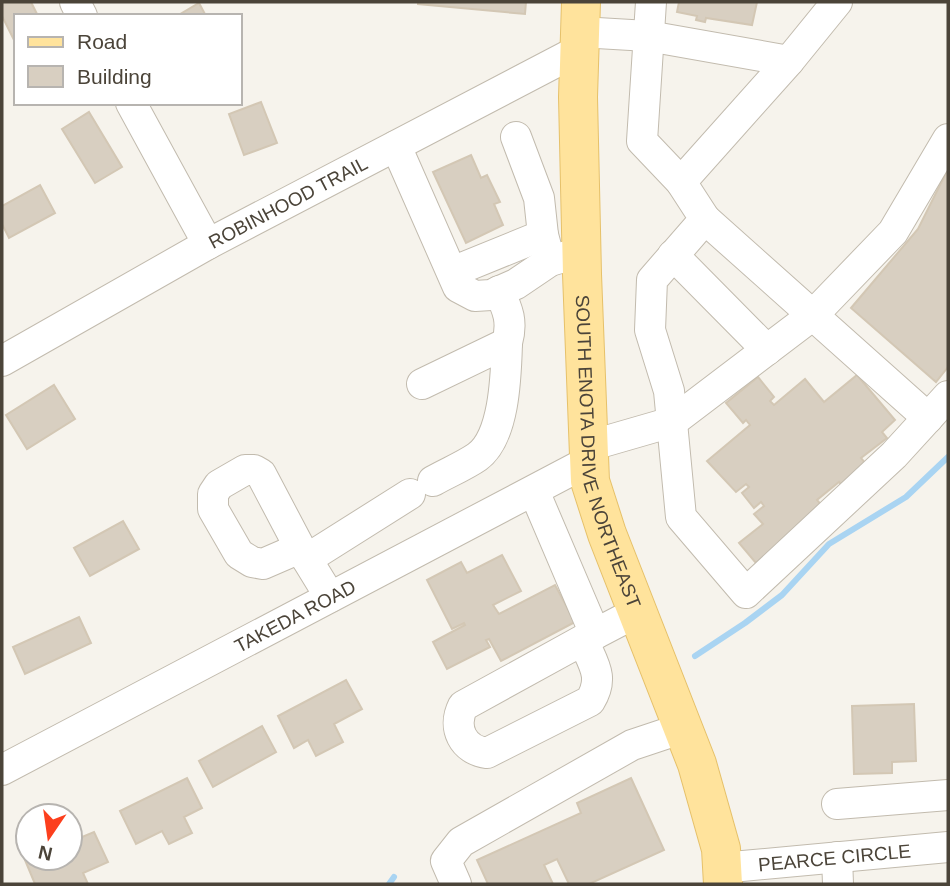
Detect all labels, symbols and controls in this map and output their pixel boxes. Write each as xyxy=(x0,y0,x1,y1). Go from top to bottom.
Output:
legend xyxy=(14,14,242,105)
text: Road xyxy=(77,30,127,53)
text: Building xyxy=(77,65,152,88)
street label: ROBINHOOD TRAIL xyxy=(205,153,371,253)
street label: SOUTH ENOTA DRIVE NORTHEAST xyxy=(572,294,645,611)
street label: TAKEDA ROAD xyxy=(231,576,359,657)
north arrow xyxy=(14,802,84,872)
street label: PEARCE CIRCLE xyxy=(757,840,912,876)
text: N xyxy=(36,841,54,865)

